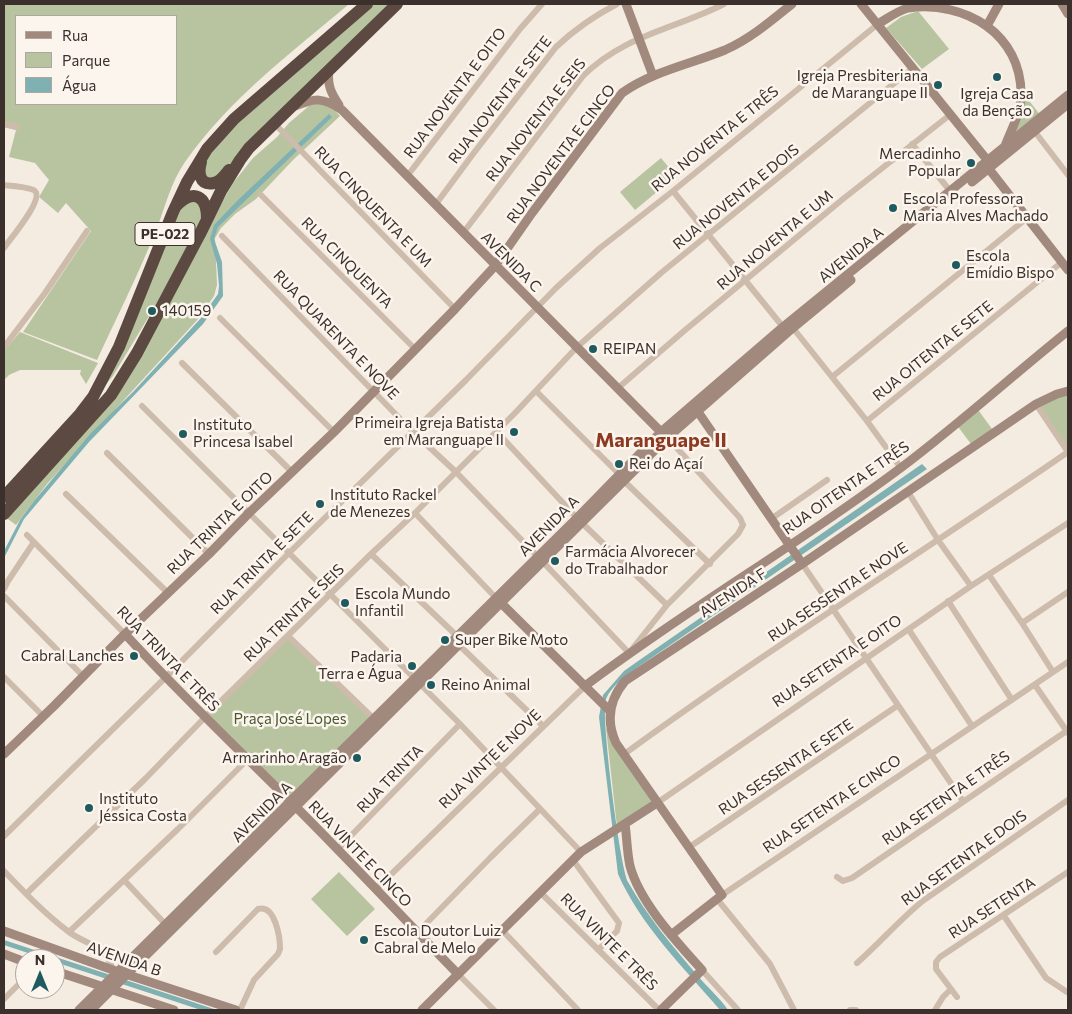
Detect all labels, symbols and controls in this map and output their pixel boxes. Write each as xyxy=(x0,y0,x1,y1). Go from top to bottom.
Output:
legend xyxy=(15,15,178,105)
street label: RUA NOVENTA E OITO xyxy=(400,24,510,162)
text: Rua xyxy=(62,26,88,44)
street label: RUA NOVENTA E SETE xyxy=(445,33,555,167)
text: Parque xyxy=(62,51,110,69)
street label: RUA NOVENTA E SEIS xyxy=(482,55,590,185)
place label: Igreja Presbiteriana de Maranguape II xyxy=(797,67,928,102)
marker: Igreja Casa da Benção xyxy=(991,71,1003,83)
text: Água xyxy=(62,76,96,94)
marker: Igreja Presbiteriana de Maranguape II xyxy=(932,79,944,91)
street label: RUA NOVENTA E CINCO xyxy=(503,81,619,227)
street label: RUA NOVENTA E TRÊS xyxy=(648,82,782,196)
place label: Igreja Casa da Benção xyxy=(960,85,1034,120)
street label: RUA NOVENTA E DOIS xyxy=(669,141,803,253)
street label: RUA CINQUENTA E UM xyxy=(311,143,435,271)
place label: Mercadinho Popular xyxy=(879,145,961,180)
marker: Mercadinho Popular xyxy=(965,157,977,169)
street label: RUA NOVENTA E UM xyxy=(713,186,837,294)
place label: Escola Professora Maria Alves Machado xyxy=(903,190,1048,225)
marker: Escola Professora Maria Alves Machado xyxy=(887,202,899,214)
street label: RUA CINQUENTA xyxy=(298,214,396,312)
road number: PE-022 xyxy=(135,222,195,245)
street label: AVENIDA A xyxy=(815,223,887,287)
street label: AVENIDA C xyxy=(477,228,545,296)
place label: Escola Emídio Bispo xyxy=(966,247,1054,282)
marker: Escola Emídio Bispo xyxy=(950,259,962,271)
street label: RUA QUARENTA E NOVE xyxy=(270,267,402,403)
street label: RUA OITENTA E SETE xyxy=(869,297,997,405)
place label: 140159 xyxy=(162,302,211,320)
marker: 140159 xyxy=(146,305,158,317)
place label: REIPAN xyxy=(603,340,656,358)
marker: REIPAN xyxy=(587,343,599,355)
place label: Primeira Igreja Batista em Maranguape II xyxy=(355,414,504,449)
place label: Instituto Princesa Isabel xyxy=(193,416,293,451)
marker: Primeira Igreja Batista em Maranguape II xyxy=(508,426,520,438)
marker: Instituto Princesa Isabel xyxy=(177,428,189,440)
district label: Maranguape II xyxy=(595,428,727,452)
street label: RUA OITENTA E TRÊS xyxy=(779,437,913,539)
place label: Rei do Açaí xyxy=(629,455,703,473)
marker: Rei do Açaí xyxy=(613,458,625,470)
street label: RUA TRINTA E OITO xyxy=(163,468,277,578)
place label: Instituto Rackel de Menezes xyxy=(330,486,437,521)
street label: AVENIDA A xyxy=(515,492,583,560)
marker: Instituto Rackel de Menezes xyxy=(314,498,326,510)
street label: RUA TRINTA E SETE xyxy=(207,508,317,618)
street label: RUA SESSENTA E NOVE xyxy=(765,538,911,646)
place label: Farmácia Alvorecer do Trabalhador xyxy=(565,543,696,578)
marker: Farmácia Alvorecer do Trabalhador xyxy=(549,555,561,567)
street label: RUA TRINTA E SEIS xyxy=(240,560,348,666)
street label: AVENIDA F xyxy=(696,565,770,621)
place label: Escola Mundo Infantil xyxy=(355,585,451,620)
marker: Escola Mundo Infantil xyxy=(339,597,351,609)
street label: RUA TRINTA E TRÊS xyxy=(113,603,223,715)
street label: RUA SETENTA E OITO xyxy=(769,611,905,711)
place label: Super Bike Moto xyxy=(455,631,568,649)
marker: Super Bike Moto xyxy=(439,634,451,646)
place label: Cabral Lanches xyxy=(21,647,124,665)
place label: Padaria Terra e Água xyxy=(318,648,402,683)
marker: Cabral Lanches xyxy=(128,650,140,662)
marker: Padaria Terra e Água xyxy=(406,660,418,672)
place label: Reino Animal xyxy=(441,676,530,694)
marker: Reino Animal xyxy=(425,679,437,691)
street label: RUA VINTE E NOVE xyxy=(435,706,545,812)
park label: Praça José Lopes xyxy=(233,710,347,728)
street label: RUA SESSENTA E SETE xyxy=(715,715,857,819)
street label: RUA TRINTA xyxy=(353,741,427,817)
street label: RUA SETENTA E TRÊS xyxy=(879,747,1013,849)
place label: Armarinho Aragão xyxy=(222,749,347,767)
street label: RUA SETENTA E CINCO xyxy=(760,751,904,857)
marker: Armarinho Aragão xyxy=(351,752,363,764)
street label: AVENIDA A xyxy=(228,778,296,846)
place label: Instituto Jéssica Costa xyxy=(99,790,187,825)
street label: RUA VINTE E CINCO xyxy=(305,797,415,911)
marker: Instituto Jéssica Costa xyxy=(83,802,95,814)
street label: RUA SETENTA E DOIS xyxy=(898,806,1030,910)
street label: RUA SETENTA xyxy=(945,873,1039,943)
street label: RUA VINTE E TRÊS xyxy=(557,890,661,994)
place label: Escola Doutor Luiz Cabral de Melo xyxy=(374,922,501,957)
marker: Escola Doutor Luiz Cabral de Melo xyxy=(358,934,370,946)
street label: AVENIDA B xyxy=(84,938,164,980)
north arrow xyxy=(15,949,65,999)
text: N xyxy=(35,951,45,968)

